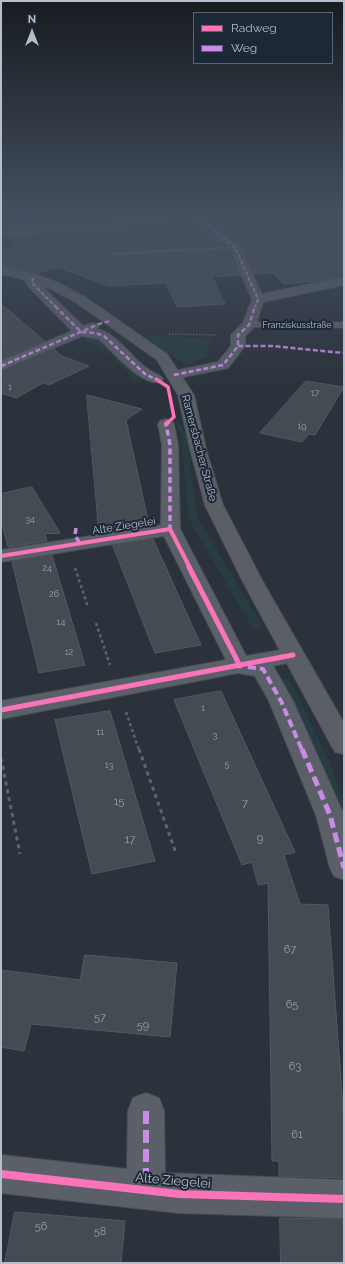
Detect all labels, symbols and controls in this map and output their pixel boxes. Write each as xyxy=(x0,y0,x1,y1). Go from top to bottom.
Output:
north arrow xyxy=(12,12,52,52)
legend xyxy=(193,12,333,64)
text: N xyxy=(28,13,36,26)
text: Radweg xyxy=(231,21,277,35)
text: Weg xyxy=(231,41,257,55)
street label: Franziskusstraße xyxy=(262,320,332,330)
house number: 1 xyxy=(8,382,12,392)
house number: 17 xyxy=(311,388,319,398)
street label: Ramersbacher Straße xyxy=(178,393,220,503)
house number: 19 xyxy=(297,421,307,431)
house number: 34 xyxy=(25,514,35,524)
street label: Alte Ziegelei xyxy=(91,514,157,538)
house number: 24 xyxy=(42,563,52,573)
house number: 26 xyxy=(49,589,59,599)
house number: 14 xyxy=(57,617,65,627)
house number: 12 xyxy=(65,647,73,657)
house number: 1 xyxy=(201,703,205,713)
house number: 11 xyxy=(96,727,104,737)
house number: 3 xyxy=(213,730,217,740)
house number: 5 xyxy=(225,759,229,769)
house number: 13 xyxy=(105,760,113,770)
house number: 15 xyxy=(114,795,124,809)
house number: 7 xyxy=(242,797,248,811)
house number: 9 xyxy=(257,832,263,846)
house number: 17 xyxy=(125,833,135,847)
house number: 67 xyxy=(284,943,296,957)
house number: 65 xyxy=(286,998,298,1012)
house number: 57 xyxy=(94,1011,106,1025)
house number: 59 xyxy=(137,1019,149,1033)
house number: 63 xyxy=(289,1060,301,1074)
house number: 61 xyxy=(291,1128,303,1142)
street label: Alte Ziegelei xyxy=(135,1170,211,1192)
house number: 56 xyxy=(35,1220,47,1234)
house number: 58 xyxy=(94,1225,106,1239)

